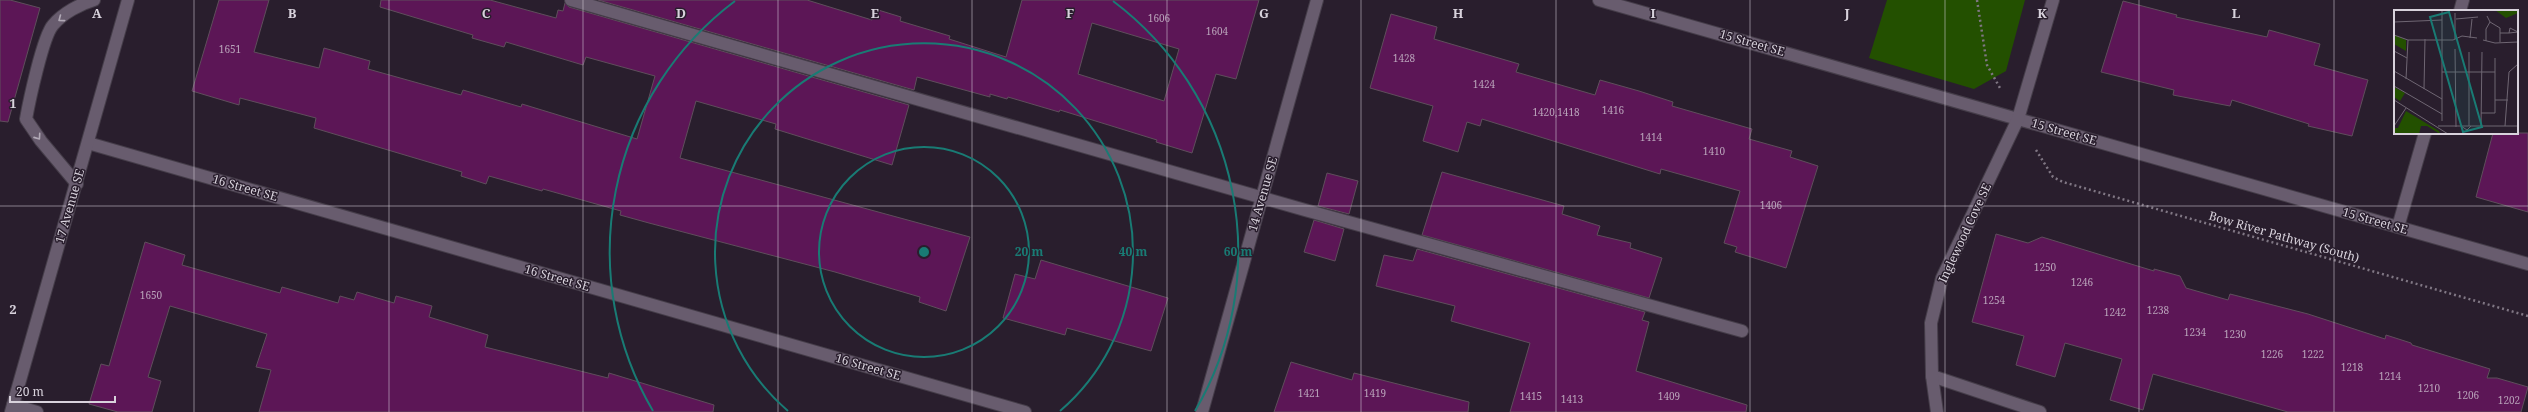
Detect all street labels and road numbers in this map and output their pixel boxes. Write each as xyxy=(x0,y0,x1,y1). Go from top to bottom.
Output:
street label: 15 Street SE xyxy=(1718,25,1787,60)
street label: 15 Street SE xyxy=(2030,114,2099,149)
street label: 14 Avenue SE xyxy=(1244,155,1281,233)
street label: 17 Avenue SE xyxy=(51,167,88,245)
street label: 16 Street SE xyxy=(211,170,280,205)
street label: Inglewood Cove SE xyxy=(1934,180,1995,285)
street label: 15 Street SE xyxy=(2341,203,2410,238)
street label: Bow River Pathway (South) xyxy=(2207,207,2361,266)
street label: 16 Street SE xyxy=(523,260,592,295)
street label: 16 Street SE xyxy=(834,349,903,384)

